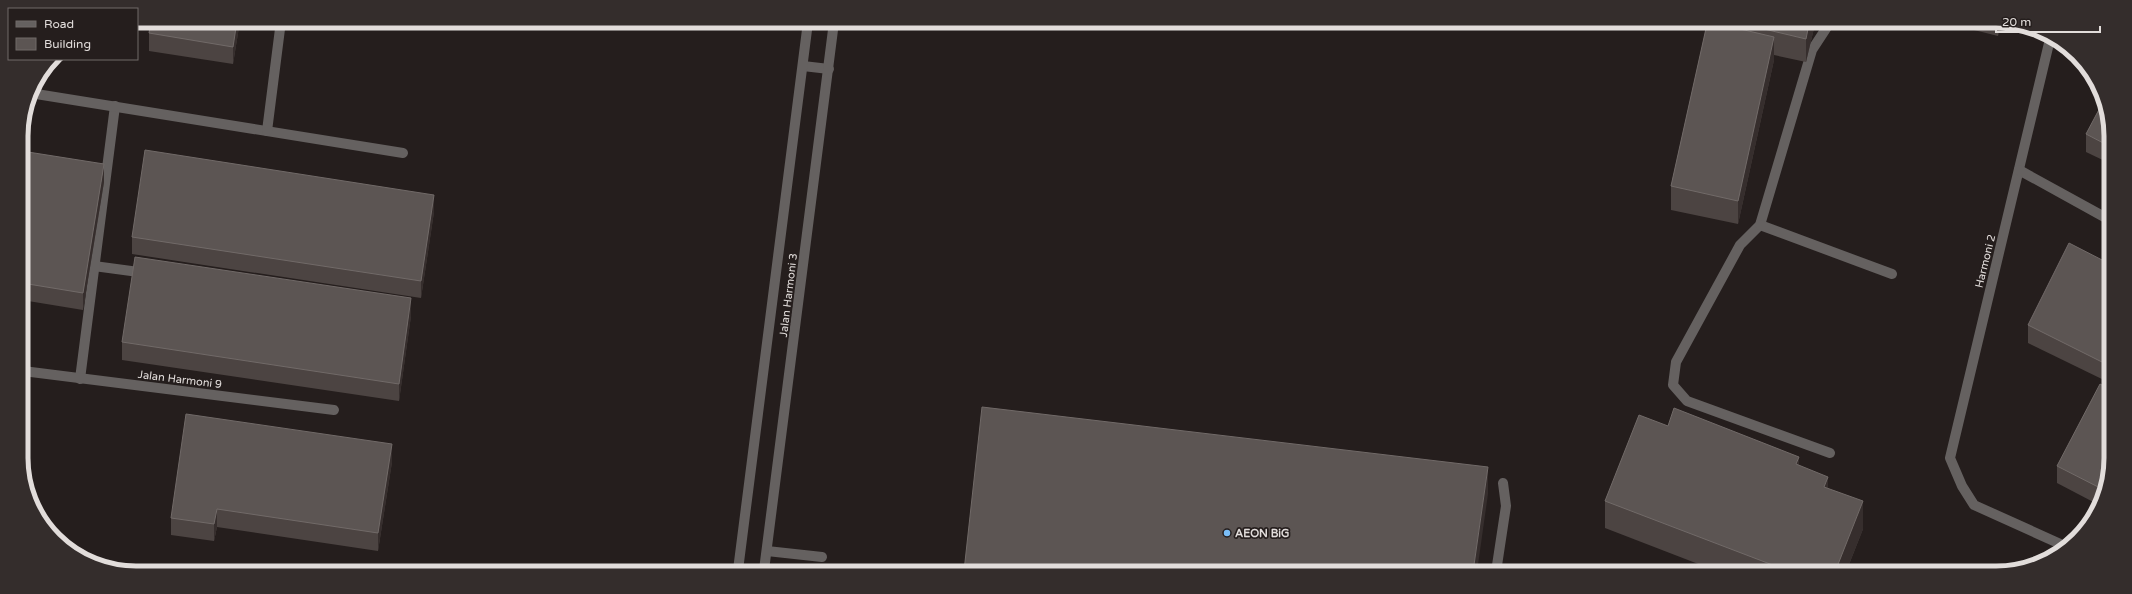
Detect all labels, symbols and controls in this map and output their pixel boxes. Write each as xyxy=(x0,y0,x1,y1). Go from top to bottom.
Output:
legend xyxy=(8,8,138,60)
scale bar xyxy=(1996,8,2100,34)
text: 20 m xyxy=(2002,15,2031,29)
text: Road xyxy=(44,17,74,31)
text: Building xyxy=(44,37,91,51)
street label: Harmoni 2 xyxy=(1973,233,1998,289)
street label: Jalan Harmoni 3 xyxy=(777,252,800,338)
street label: Jalan Harmoni 9 xyxy=(137,368,223,391)
place label: AEON BiG xyxy=(1235,527,1289,540)
marker: AEON BiG xyxy=(1222,528,1232,538)

